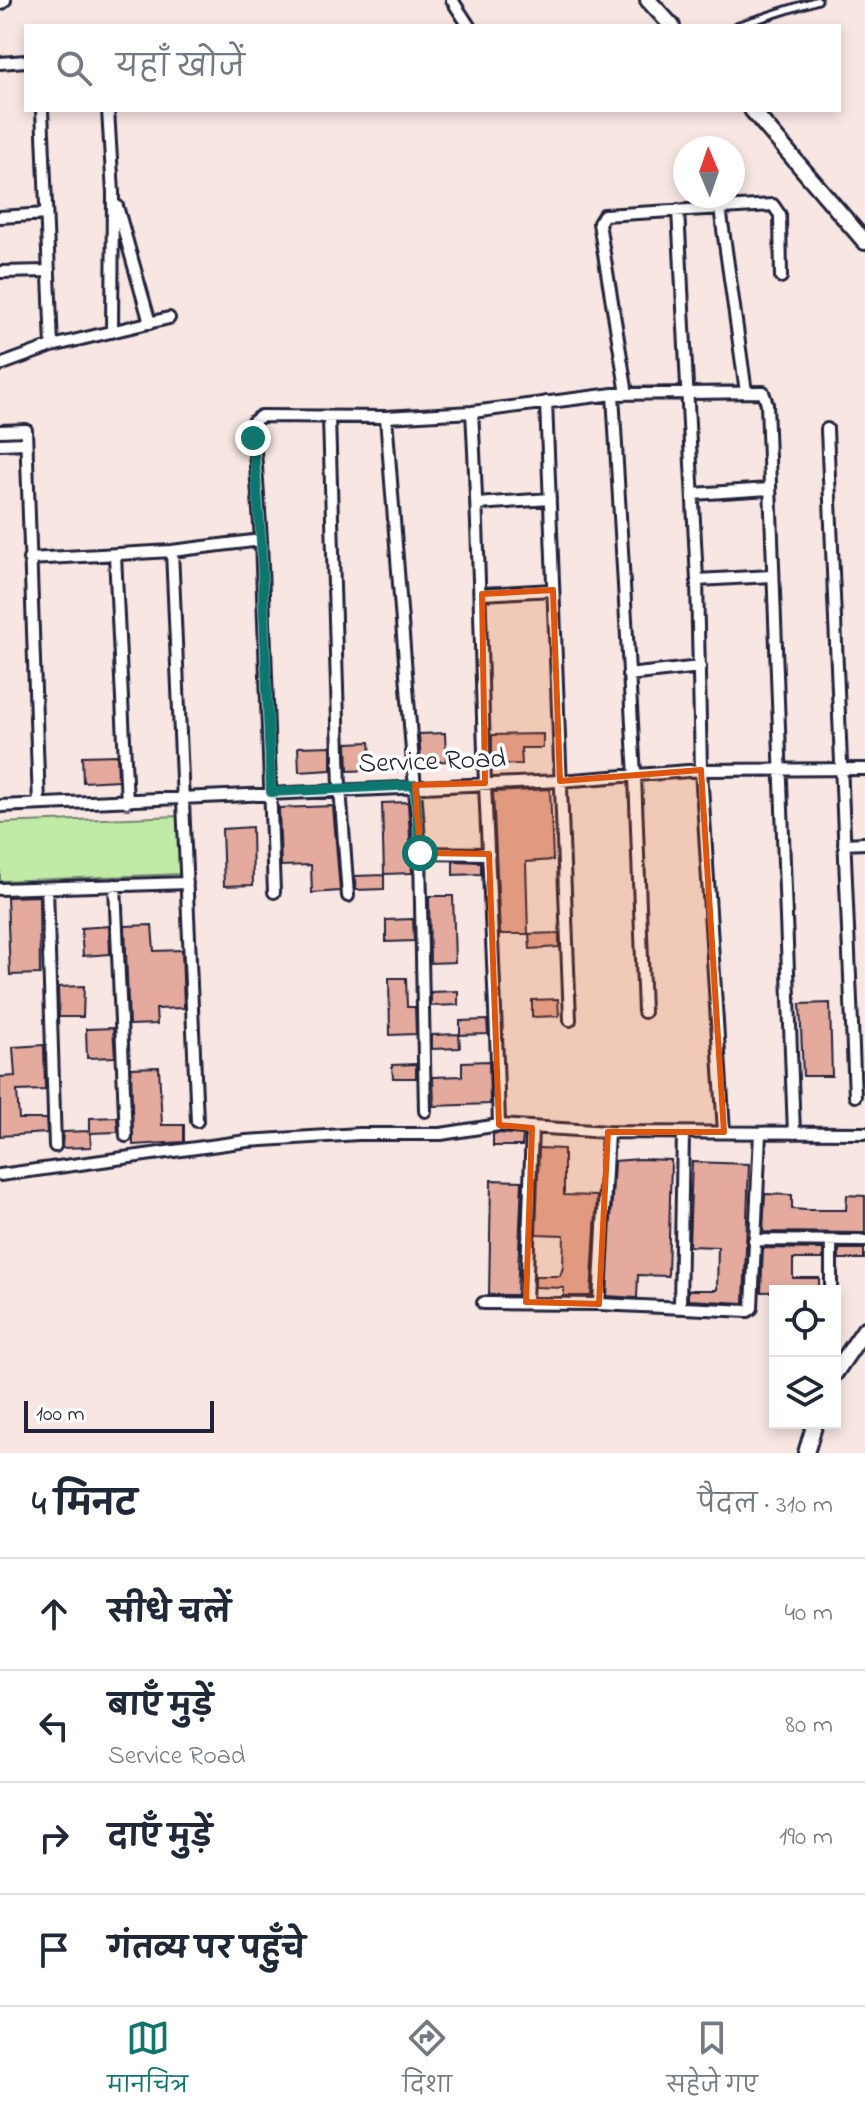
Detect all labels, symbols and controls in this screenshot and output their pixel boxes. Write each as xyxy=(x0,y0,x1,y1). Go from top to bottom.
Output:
search box xyxy=(24,24,841,112)
icon: search xyxy=(52,46,96,90)
text: यहाँ खोजें xyxy=(116,47,245,91)
north arrow xyxy=(673,136,745,208)
route end xyxy=(235,420,271,456)
street label: Service Road xyxy=(357,739,507,786)
route start xyxy=(402,835,438,871)
map controls xyxy=(769,1285,841,1429)
button: locate xyxy=(769,1285,841,1357)
button: layers xyxy=(769,1357,841,1429)
scale bar xyxy=(24,1397,214,1433)
text: 100 m xyxy=(36,1399,85,1431)
text: 4 मिनट xyxy=(32,1481,137,1531)
text: पैदल · 310 m xyxy=(697,1487,833,1525)
icon: ahead xyxy=(32,1592,76,1636)
text: सीधे चलें xyxy=(108,1593,231,1637)
text: 40 m xyxy=(784,1595,833,1633)
text: बाएँ मुड़ें xyxy=(108,1686,213,1730)
icon: left xyxy=(32,1704,76,1748)
text: 80 m xyxy=(785,1707,833,1745)
text: Service Road xyxy=(108,1738,245,1776)
icon: right xyxy=(32,1816,76,1860)
text: दाएँ मुड़ें xyxy=(108,1817,212,1861)
text: 190 m xyxy=(779,1819,833,1857)
icon: arrive xyxy=(32,1928,76,1972)
text: गंतव्य पर पहुँचे xyxy=(108,1929,305,1973)
tab: मानचित्र xyxy=(107,2016,188,2109)
tab: दिशा xyxy=(402,2016,452,2109)
tab: सहेजे गए xyxy=(667,2016,758,2109)

